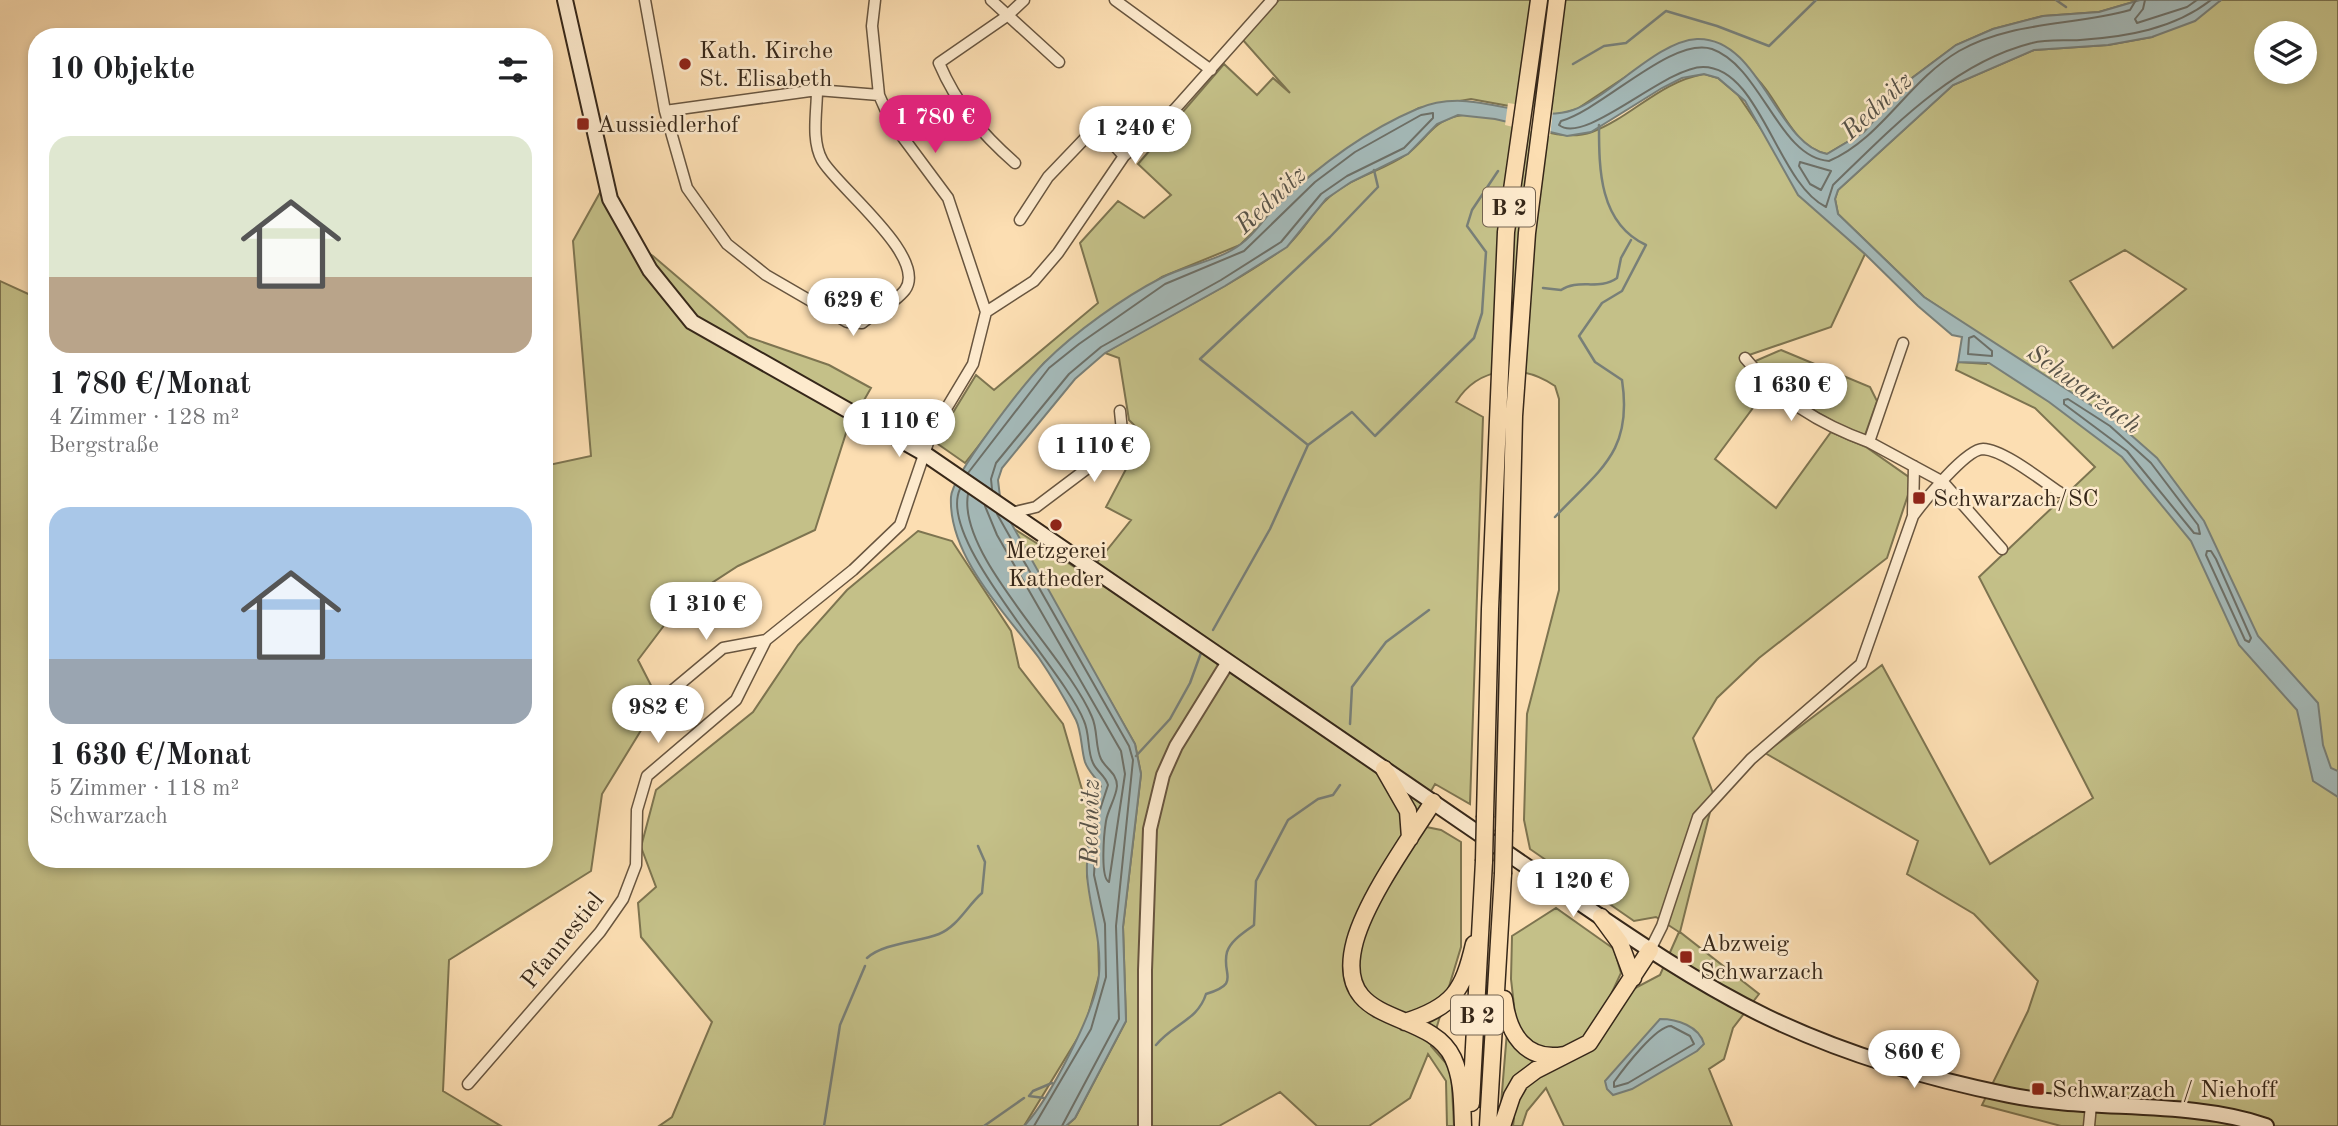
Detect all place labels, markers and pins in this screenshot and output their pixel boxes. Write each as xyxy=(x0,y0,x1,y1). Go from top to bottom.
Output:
place label: Kath. Kirche St. Elisabeth xyxy=(699,40,833,92)
marker: Kath. Kirche St. Elisabeth xyxy=(677,56,693,72)
pin: 1 780 € xyxy=(870,96,1000,155)
pin: 1 240 € xyxy=(1070,106,1200,166)
place label: Aussiedlerhof xyxy=(597,114,740,138)
marker: Aussiedlerhof xyxy=(575,116,591,132)
pin: 629 € xyxy=(804,278,902,338)
pin: 1 630 € xyxy=(1726,364,1856,423)
pin: 1 110 € xyxy=(834,400,964,459)
pin: 1 110 € xyxy=(1029,424,1159,484)
place label: Schwarzach/SC xyxy=(1933,488,2099,512)
marker: Schwarzach/SC xyxy=(1911,490,1927,506)
marker: Metzgerei Katheder xyxy=(1048,517,1064,533)
place label: Metzgerei Katheder xyxy=(1005,540,1107,592)
pin: 1 310 € xyxy=(641,582,771,642)
pin: 982 € xyxy=(609,686,707,745)
pin: 1 120 € xyxy=(1508,860,1638,919)
place label: Abzweig Schwarzach xyxy=(1700,933,1824,985)
marker: Abzweig Schwarzach xyxy=(1678,949,1694,965)
pin: 860 € xyxy=(1865,1030,1963,1090)
place label: Schwarzach / Niehoff xyxy=(2052,1079,2278,1103)
marker: Schwarzach / Niehoff xyxy=(2030,1081,2046,1097)

